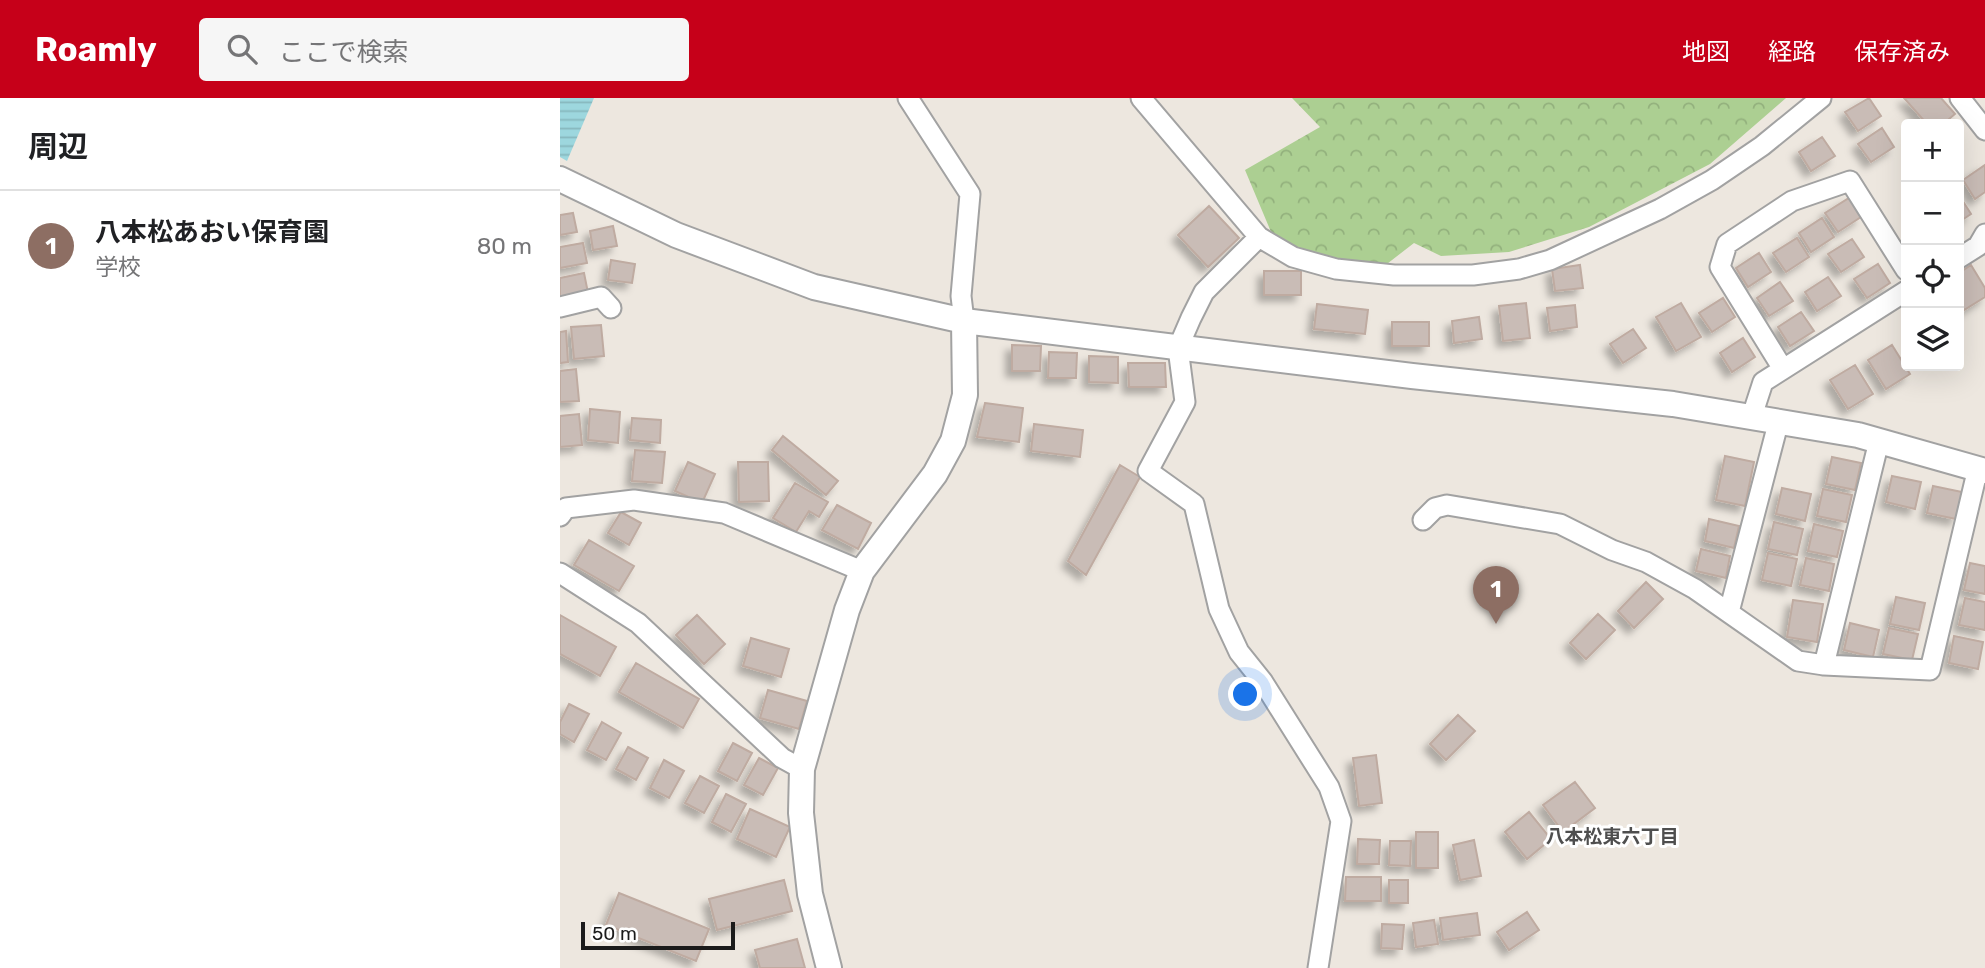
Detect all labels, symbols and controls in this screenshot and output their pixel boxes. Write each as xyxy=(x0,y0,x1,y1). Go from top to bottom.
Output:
search box xyxy=(199,18,689,81)
text: Roamly xyxy=(35,30,157,69)
icon: search xyxy=(223,30,261,68)
text: ここで検索 xyxy=(279,37,409,68)
text: 地図 xyxy=(1682,38,1730,66)
text: 経路 xyxy=(1768,38,1816,66)
text: 保存済み xyxy=(1854,38,1950,66)
map controls xyxy=(1901,119,1964,371)
button: + xyxy=(1901,119,1964,182)
text: 周辺 xyxy=(28,129,88,165)
button: − xyxy=(1901,182,1964,245)
text: 八本松あおい保育園 xyxy=(95,217,329,248)
text: 1 xyxy=(45,232,57,260)
text: 80 m xyxy=(477,232,532,260)
button: locate xyxy=(1901,245,1964,308)
text: 学校 xyxy=(95,253,141,281)
button: layers xyxy=(1901,308,1964,371)
pin: 1 xyxy=(1473,566,1519,624)
your location xyxy=(1228,677,1262,711)
district label: 八本松東六丁目 xyxy=(1545,825,1679,848)
scale bar xyxy=(581,919,735,951)
text: 50 m xyxy=(592,922,637,945)

